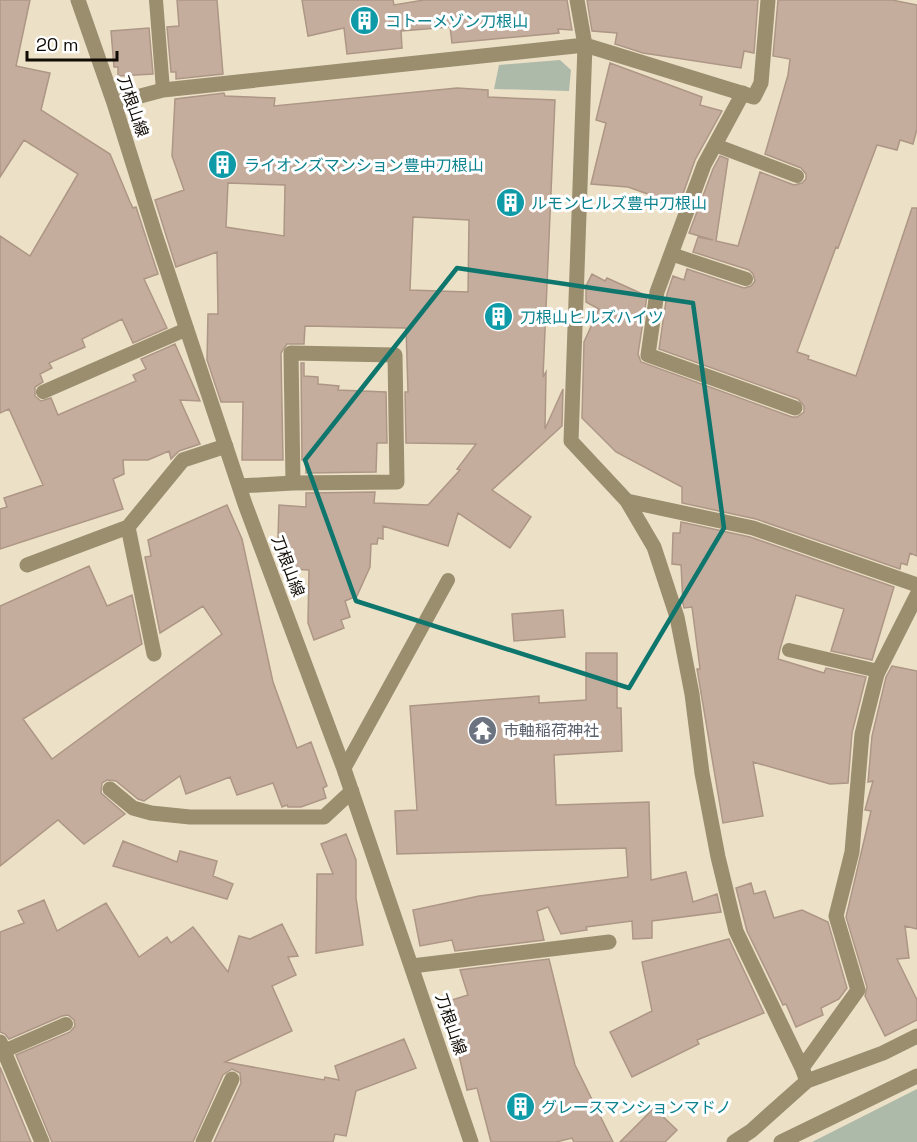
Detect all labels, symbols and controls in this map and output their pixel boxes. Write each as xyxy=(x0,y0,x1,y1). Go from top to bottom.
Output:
building icon: コトーメゾン刀根山 xyxy=(348,5,380,37)
place label: コトーメゾン刀根山 xyxy=(385,11,528,32)
scale bar xyxy=(27,24,117,62)
text: 20 m xyxy=(36,33,79,56)
street label: 刀根山線 xyxy=(113,72,153,140)
building icon: ライオンズマンション豊中刀根山 xyxy=(207,149,239,181)
place label: ライオンズマンション豊中刀根山 xyxy=(244,155,484,176)
building icon: ルモンヒルズ豊中刀根山 xyxy=(494,187,526,219)
place label: ルモンヒルズ豊中刀根山 xyxy=(531,193,707,214)
building icon: 刀根山ヒルズハイツ xyxy=(483,301,515,333)
place label: 刀根山ヒルズハイツ xyxy=(520,307,664,328)
street label: 刀根山線 xyxy=(267,532,309,600)
temple icon: 市軸稲荷神社 xyxy=(466,714,498,746)
place label: 市軸稲荷神社 xyxy=(503,720,599,741)
street label: 刀根山線 xyxy=(431,990,471,1058)
building icon: グレースマンションマドノ xyxy=(504,1091,536,1123)
place label: グレースマンションマドノ xyxy=(541,1097,731,1118)

